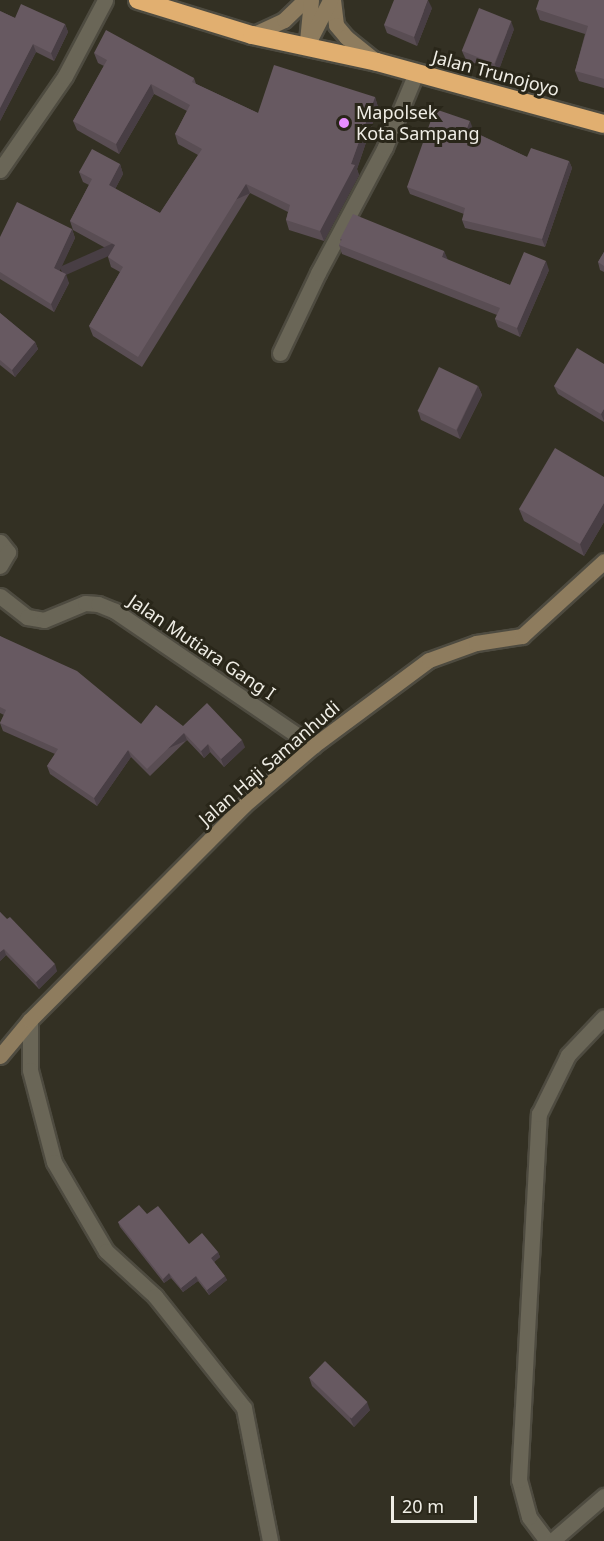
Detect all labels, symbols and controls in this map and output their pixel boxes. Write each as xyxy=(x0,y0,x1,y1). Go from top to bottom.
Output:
street label: Jalan Trunojoyo xyxy=(430,46,562,100)
place label: Mapolsek Kota Sampang xyxy=(356,102,479,144)
marker: Mapolsek Kota Sampang xyxy=(337,116,351,130)
street label: Jalan Mutiara Gang I xyxy=(125,590,279,704)
street label: Jalan Haji Samanhudi xyxy=(194,696,344,830)
scale bar xyxy=(394,1484,480,1522)
text: 20 m xyxy=(402,1494,444,1518)

